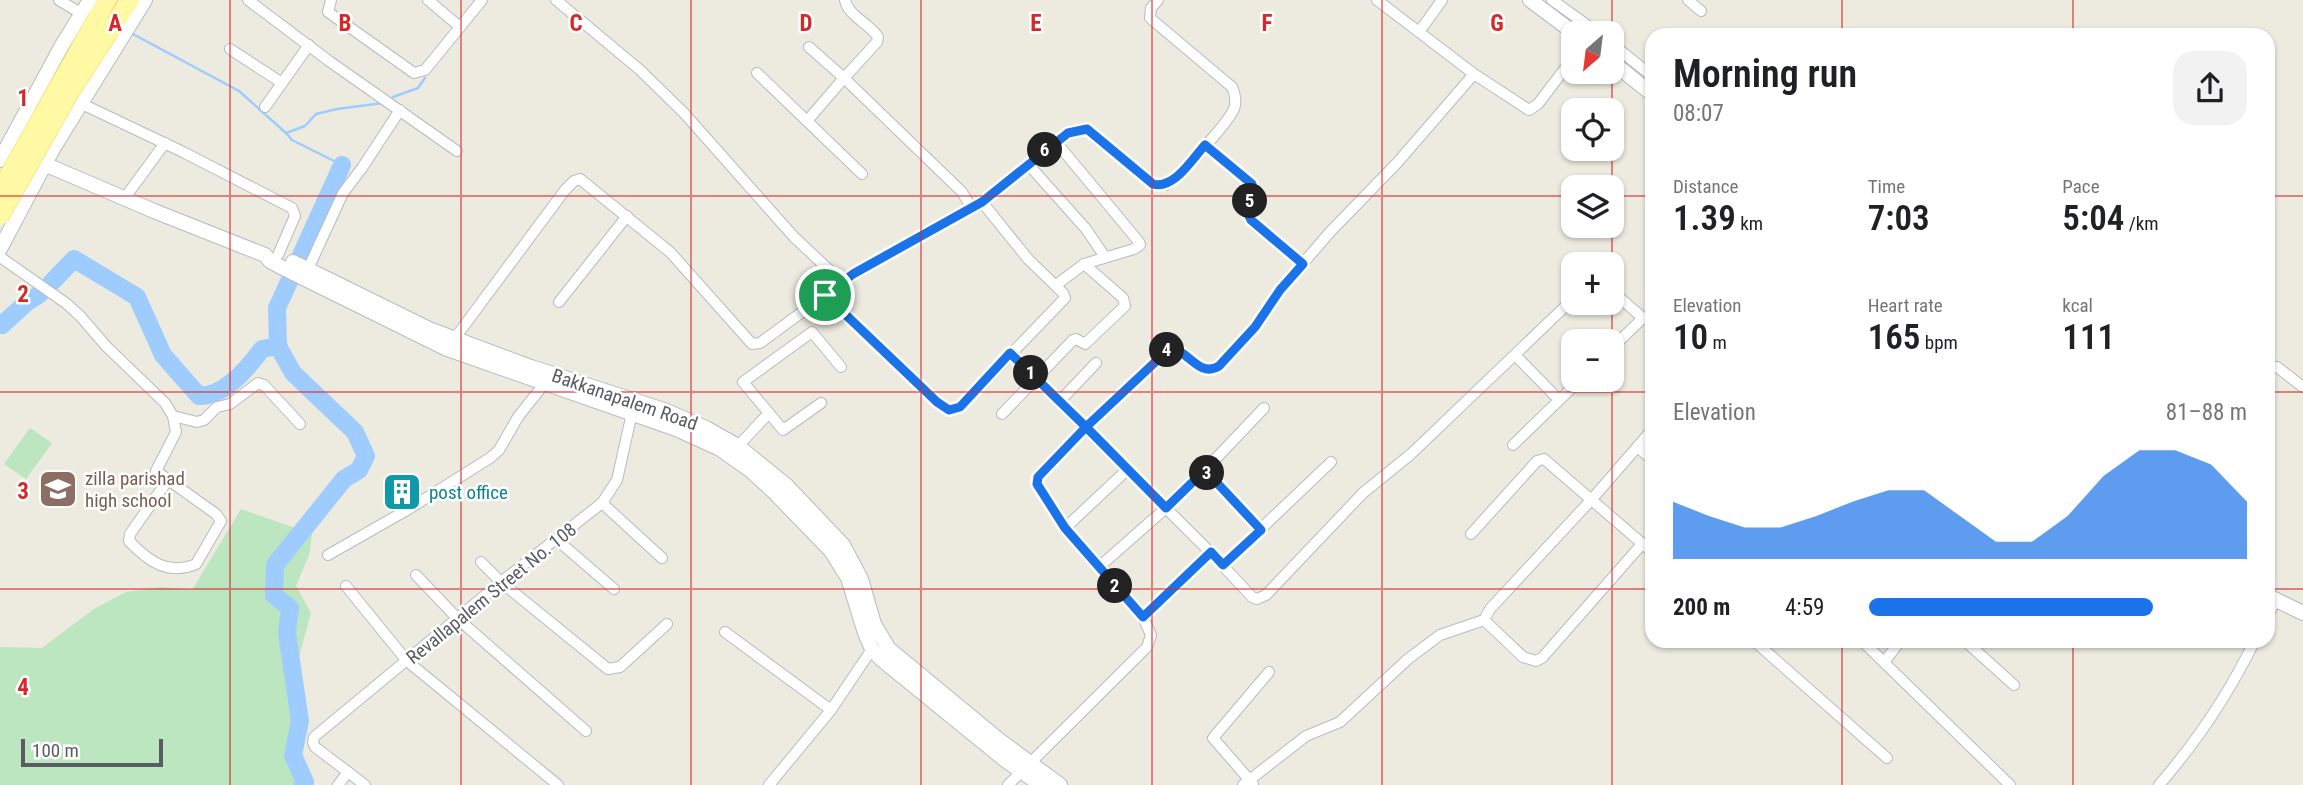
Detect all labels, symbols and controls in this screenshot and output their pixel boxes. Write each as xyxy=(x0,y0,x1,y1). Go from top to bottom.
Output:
text: A xyxy=(108,10,122,37)
text: B xyxy=(339,10,351,37)
text: C xyxy=(569,10,583,37)
text: D xyxy=(800,10,813,37)
text: E xyxy=(1030,10,1042,37)
text: F xyxy=(1262,10,1273,37)
text: G xyxy=(1490,10,1504,37)
north arrow xyxy=(1561,21,1624,84)
map controls xyxy=(1561,21,1624,392)
button: share xyxy=(2173,51,2247,125)
text: Morning run xyxy=(1673,52,1857,96)
text: 1 xyxy=(17,85,29,112)
button: locate xyxy=(1561,98,1624,161)
text: 08:07 xyxy=(1673,100,1724,127)
pin: 6 xyxy=(1028,132,1062,168)
text: 6 xyxy=(1040,138,1049,161)
button: layers xyxy=(1561,175,1624,238)
text: Distance xyxy=(1673,175,1738,198)
text: Time xyxy=(1868,175,1905,198)
text: Pace xyxy=(2062,175,2100,198)
pin: 5 xyxy=(1232,184,1268,218)
text: 5 xyxy=(1245,189,1254,212)
text: 1.39 xyxy=(1673,198,1736,239)
text: 7:03 xyxy=(1868,198,1930,239)
text: 5:04 xyxy=(2062,198,2124,239)
text: km xyxy=(1736,212,1763,235)
text: /km xyxy=(2124,212,2159,235)
button: + xyxy=(1561,252,1624,315)
pin xyxy=(795,265,855,325)
icon: arrive xyxy=(806,276,844,314)
text: 2 xyxy=(17,281,29,308)
text: Elevation xyxy=(1673,294,1741,317)
text: Heart rate xyxy=(1868,294,1943,317)
text: kcal xyxy=(2062,294,2093,317)
text: 10 xyxy=(1673,317,1708,358)
text: 165 xyxy=(1868,317,1920,358)
text: 111 xyxy=(2062,317,2115,358)
button: − xyxy=(1561,329,1624,392)
text: m xyxy=(1708,331,1727,354)
text: bpm xyxy=(1920,331,1958,354)
pin: 4 xyxy=(1150,332,1184,368)
text: 4 xyxy=(1162,338,1171,361)
pin: 1 xyxy=(1014,356,1048,390)
text: 1 xyxy=(1026,361,1035,384)
street label: Bakkanapalem Road xyxy=(549,364,701,435)
text: Elevation xyxy=(1673,399,1756,426)
text: 81–88 m xyxy=(2166,399,2247,426)
pin: 3 xyxy=(1190,456,1224,490)
text: 3 xyxy=(1202,461,1211,484)
place label: zilla parishad high school xyxy=(85,467,185,512)
school or university icon: zilla parishad high school xyxy=(37,468,79,510)
building icon: post office xyxy=(381,471,423,513)
text: 3 xyxy=(17,478,29,505)
place label: post office xyxy=(429,481,508,504)
street label: Revallapalem Street No. 108 xyxy=(402,518,581,669)
pin: 2 xyxy=(1098,568,1132,604)
text: 2 xyxy=(1110,574,1119,597)
text: 200 m xyxy=(1673,594,1730,621)
text: 4:59 xyxy=(1785,594,1824,621)
text: 4 xyxy=(17,674,29,701)
scale bar xyxy=(21,736,163,768)
text: 100 m xyxy=(32,739,79,762)

